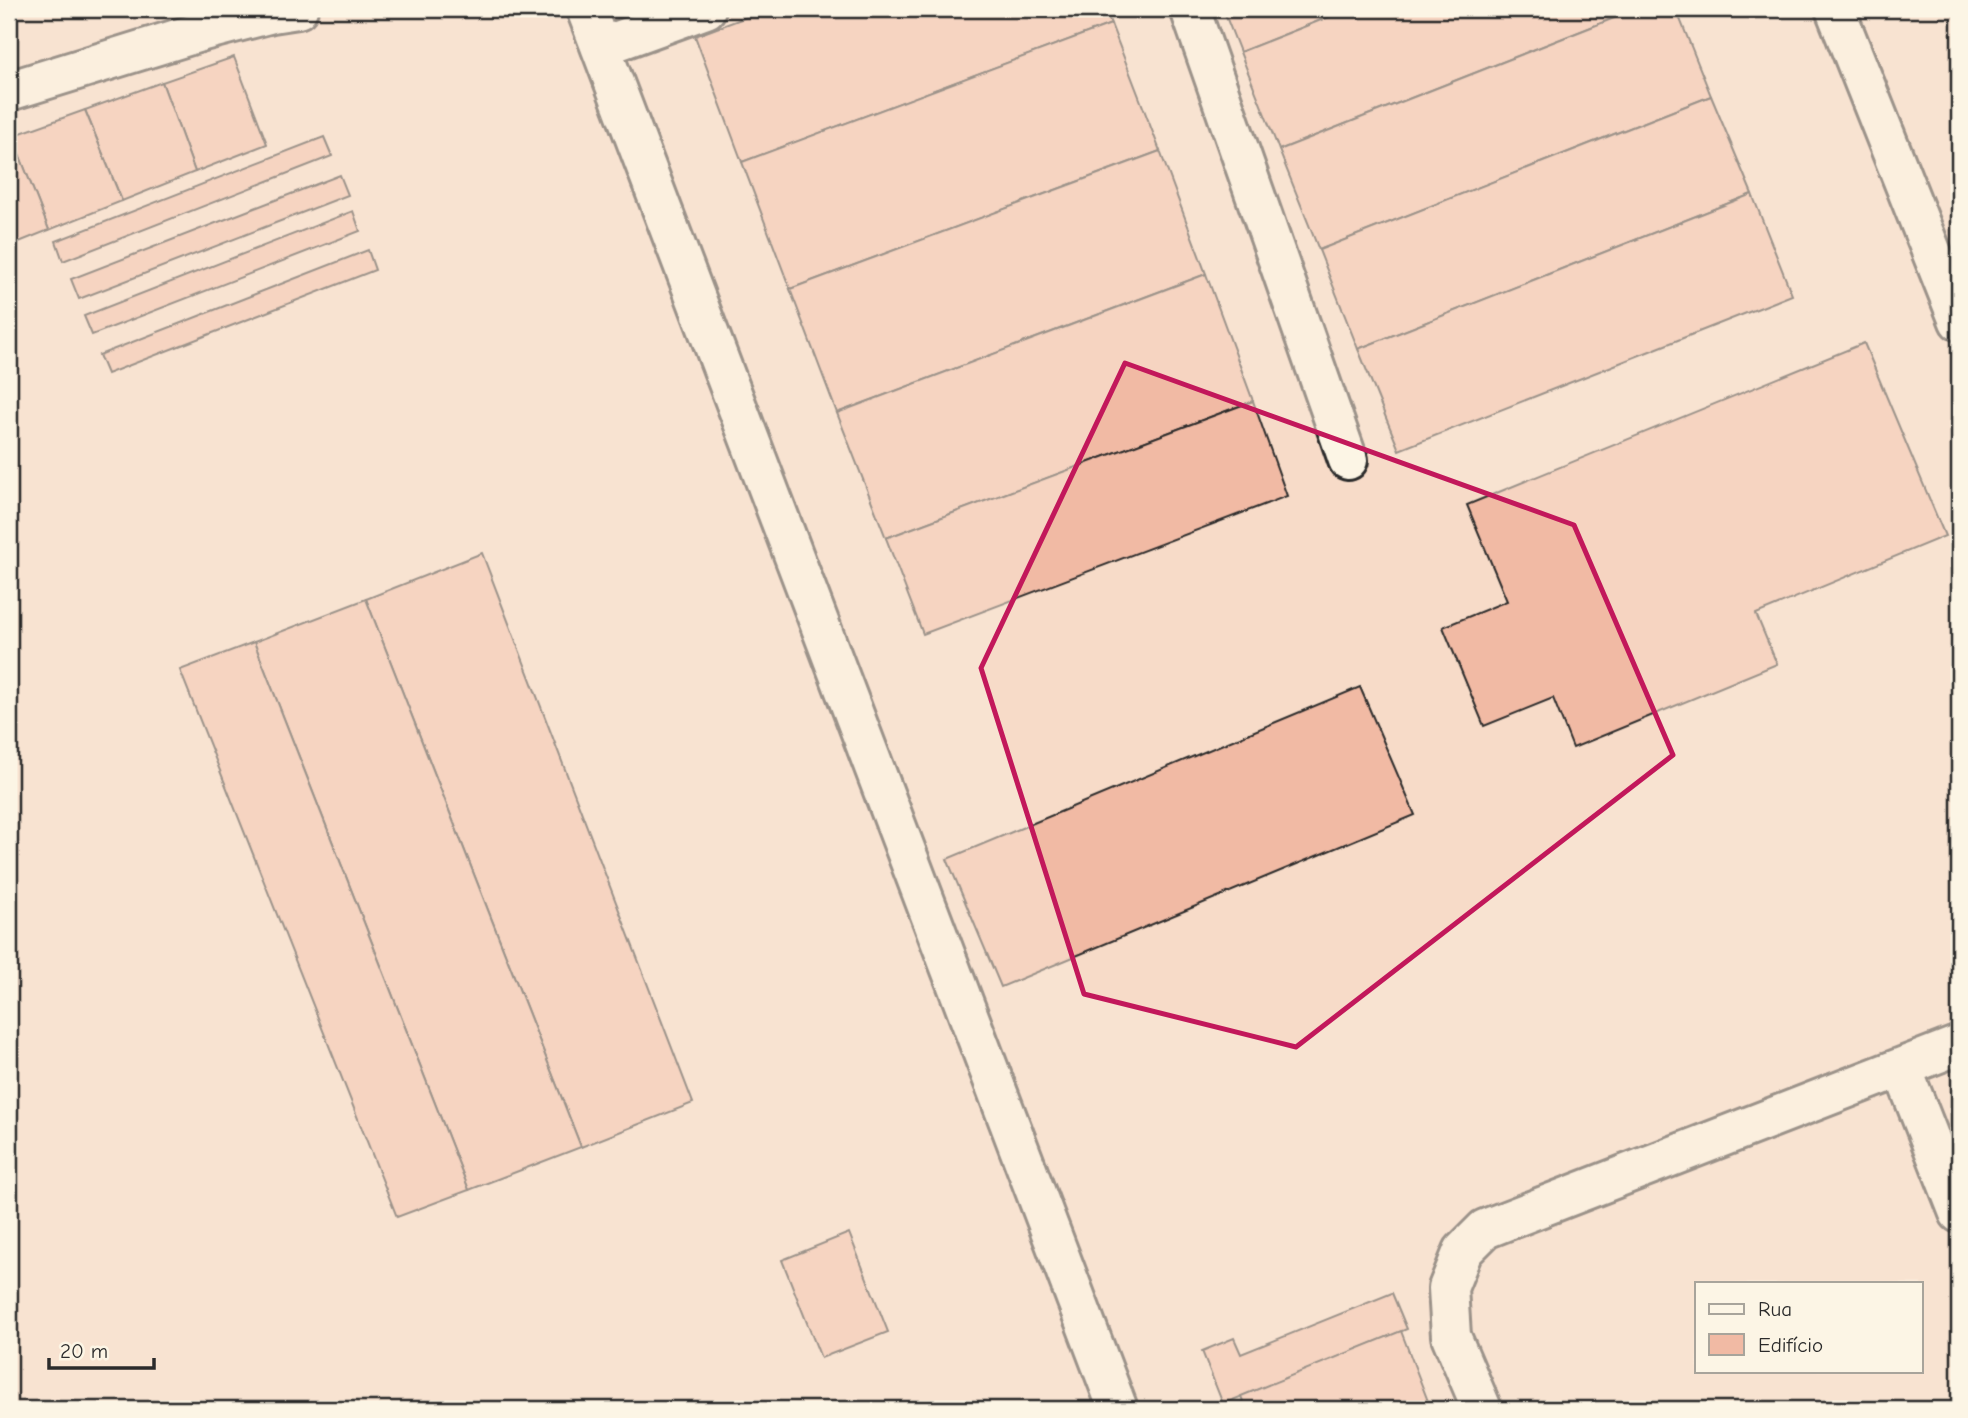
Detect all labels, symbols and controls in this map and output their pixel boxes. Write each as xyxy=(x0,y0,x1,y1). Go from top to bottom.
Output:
legend xyxy=(1695,1282,1923,1372)
text: Rua xyxy=(1758,1297,1792,1321)
scale bar xyxy=(49,1327,154,1371)
text: Edifício xyxy=(1758,1333,1823,1357)
text: 20 m xyxy=(60,1339,108,1363)

